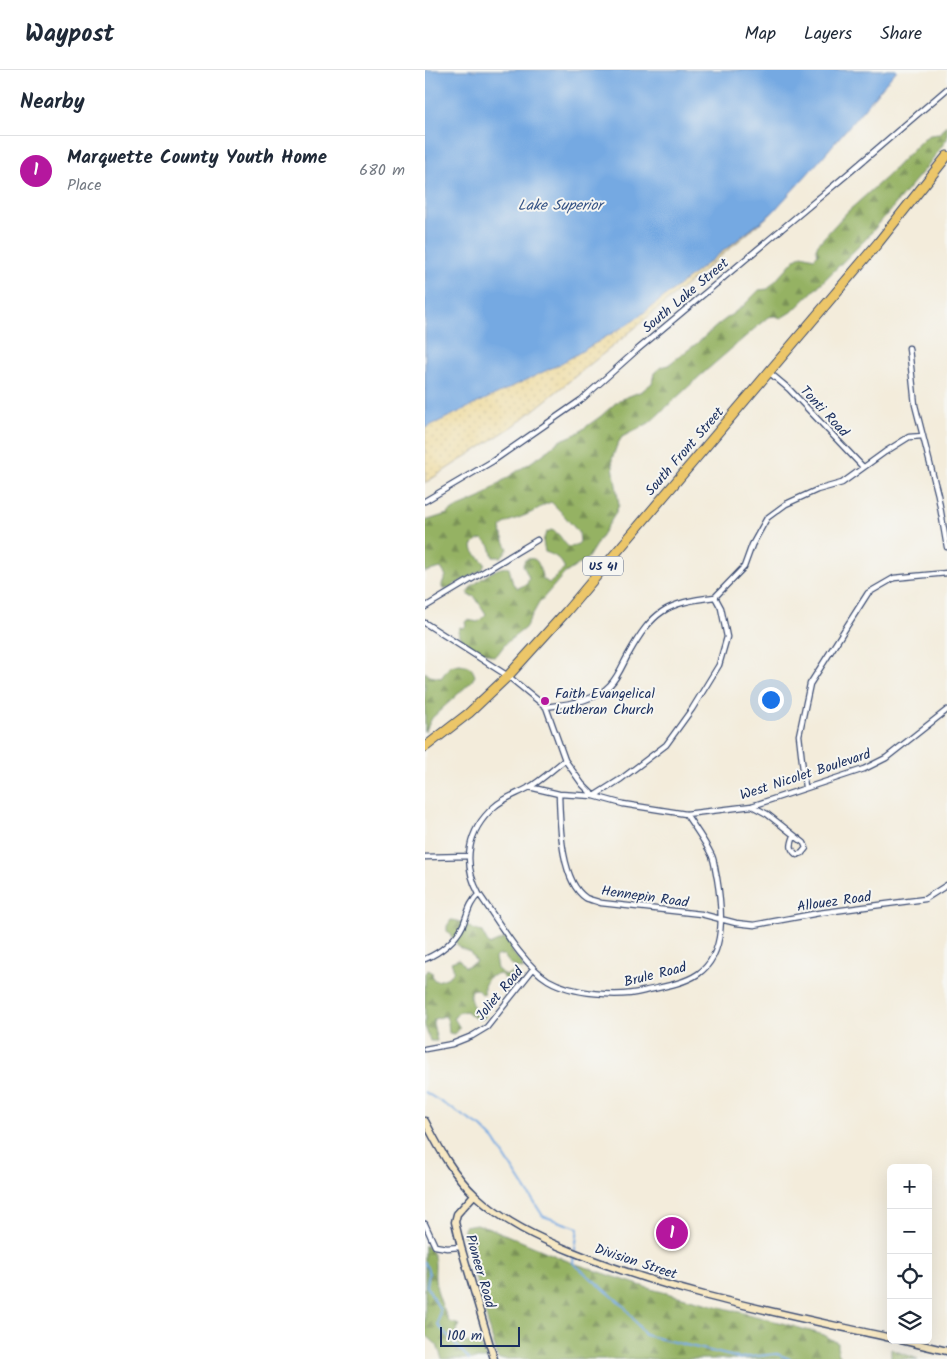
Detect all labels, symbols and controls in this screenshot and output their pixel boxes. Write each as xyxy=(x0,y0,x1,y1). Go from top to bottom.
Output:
text: Waypost xyxy=(25,15,114,54)
text: Map xyxy=(745,20,776,49)
text: Layers xyxy=(804,20,852,49)
text: Share xyxy=(880,20,922,49)
text: Nearby xyxy=(20,86,85,119)
text: Marquette County Youth Home xyxy=(67,143,327,173)
text: 1 xyxy=(34,158,38,183)
text: 680 m xyxy=(359,158,405,183)
text: Place xyxy=(67,173,101,198)
water label: Lake Superior xyxy=(518,194,605,218)
street label: South Lake Street xyxy=(637,253,734,339)
street label: Tonti Road xyxy=(794,381,855,443)
street label: South Front Street xyxy=(640,402,730,501)
road number: US 41 xyxy=(583,556,623,576)
place label: Faith Evangelical Lutheran Church xyxy=(555,683,655,721)
your location xyxy=(758,687,784,713)
marker: Faith Evangelical Lutheran Church xyxy=(539,695,551,707)
street label: West Nicolet Boulevard xyxy=(737,743,874,806)
street label: Hennepin Road xyxy=(600,880,691,914)
street label: Allouez Road xyxy=(796,886,874,918)
street label: Brule Road xyxy=(622,956,690,993)
street label: Joliet Road xyxy=(470,961,530,1026)
map controls xyxy=(887,1164,932,1344)
button: + xyxy=(887,1164,932,1209)
button: − xyxy=(887,1209,932,1254)
pin: 1 xyxy=(656,1214,688,1252)
street label: Pioneer Road xyxy=(459,1232,501,1312)
street label: Division Street xyxy=(591,1238,680,1286)
button: locate xyxy=(887,1254,932,1299)
button: layers xyxy=(887,1299,932,1344)
scale bar xyxy=(440,1324,520,1347)
text: 100 m xyxy=(447,1325,482,1347)

